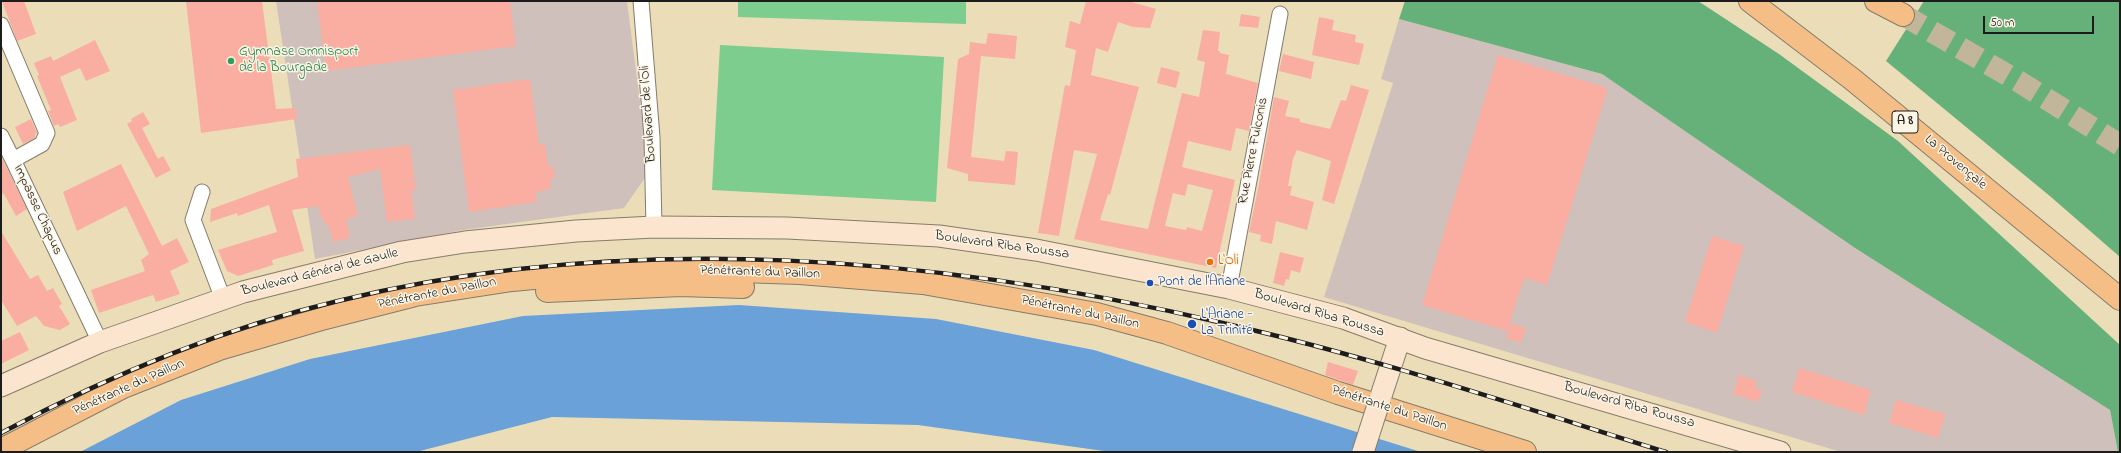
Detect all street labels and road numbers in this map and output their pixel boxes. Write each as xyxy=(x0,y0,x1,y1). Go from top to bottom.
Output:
street label: Boulevard de l'Oli xyxy=(637,65,661,163)
street label: Rue Pierre Fulconis xyxy=(1235,96,1273,206)
road number: A 8 xyxy=(1892,111,1918,133)
street label: La Provençale xyxy=(1920,132,1990,194)
street label: Impasse Chapus xyxy=(9,162,65,258)
street label: Boulevard Riba Roussa xyxy=(934,228,1070,264)
street label: Boulevard Général de Gaulle xyxy=(240,245,400,301)
street label: Pénétrante du Paillon xyxy=(700,263,820,283)
street label: Pénétrante du Paillon xyxy=(376,274,498,314)
street label: Boulevard Riba Roussa xyxy=(1252,286,1386,342)
street label: Pénétrante du Paillon xyxy=(1019,292,1141,334)
street label: Pénétrante du Paillon xyxy=(71,356,187,420)
street label: Boulevard Riba Roussa xyxy=(1562,379,1696,433)
street label: Pénétrante du Paillon xyxy=(1329,382,1449,436)

